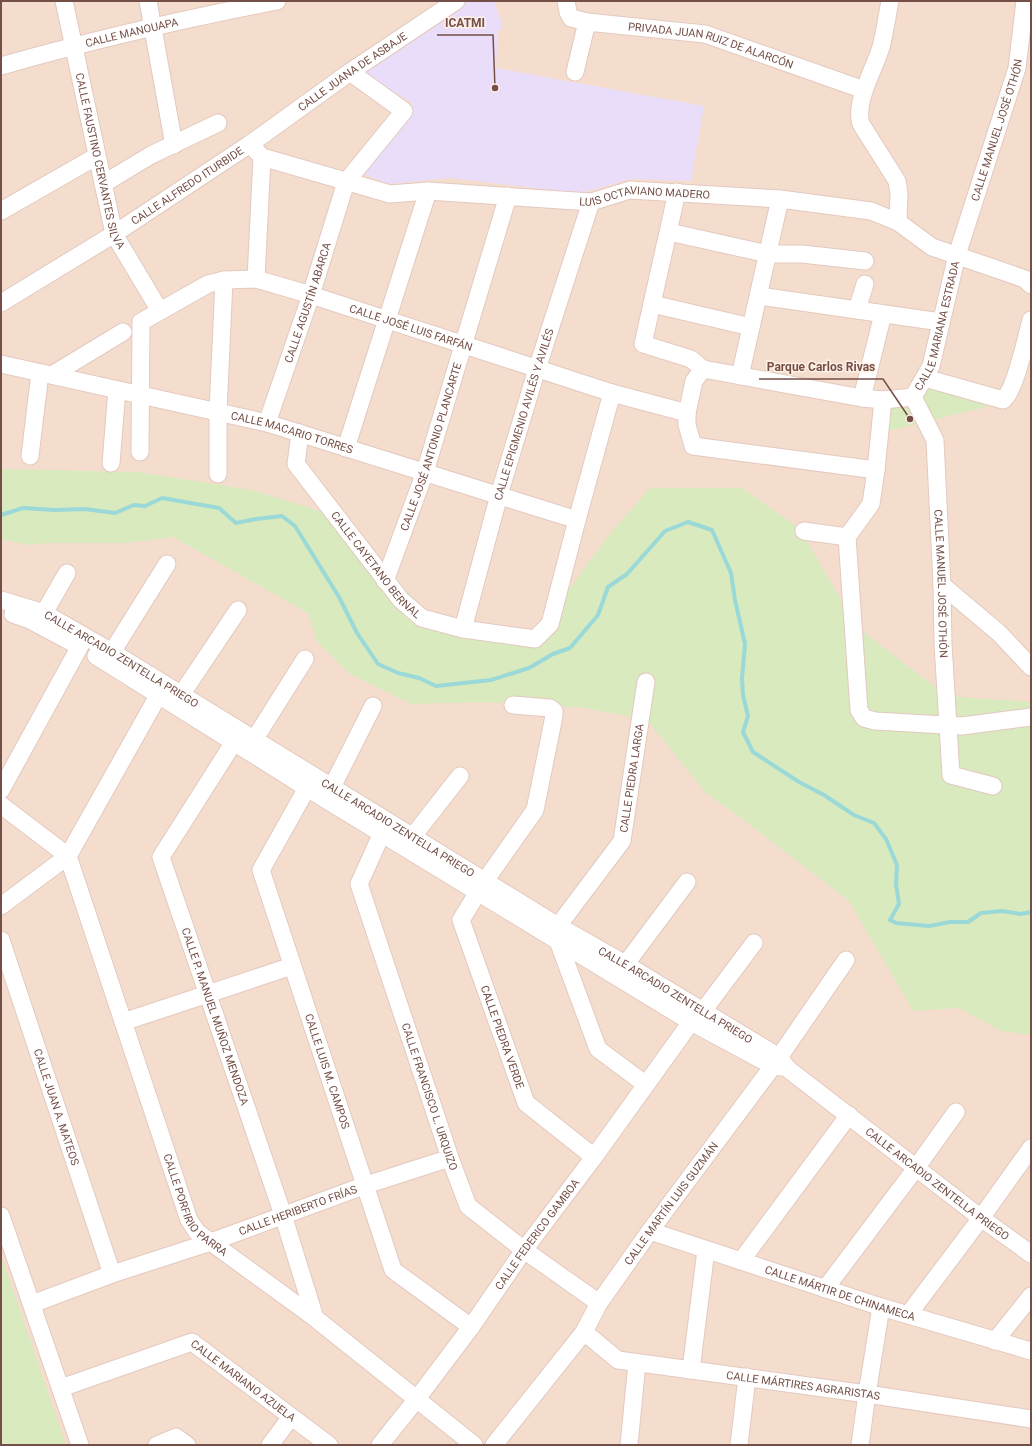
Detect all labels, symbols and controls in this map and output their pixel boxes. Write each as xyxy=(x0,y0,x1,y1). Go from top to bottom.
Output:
callout: ICATMI xyxy=(437,11,493,35)
street label: CALLE MANOUAPA xyxy=(84,15,180,50)
text: ICATMI xyxy=(445,16,485,30)
street label: PRIVADA JUAN RUIZ DE ALARCÓN xyxy=(627,20,795,71)
street label: CALLE JUANA DE ASBAJE xyxy=(295,29,409,114)
street label: CALLE MANUEL JOSÉ OTHÓN xyxy=(968,58,1025,203)
street label: CALLE FAUSTINO CERVANTES SILVA xyxy=(73,72,128,252)
street label: CALLE ALFREDO ITURBIDE xyxy=(129,144,246,227)
street label: LUIS OCTAVIANO MADERO xyxy=(579,183,710,209)
street label: CALLE AGUSTÍN ABARCA xyxy=(282,240,334,365)
street label: CALLE MARIANA ESTRADA xyxy=(912,259,962,393)
street label: CALLE JOSÉ LUIS FARFÁN xyxy=(348,301,474,354)
street label: CALLE EPIGMENIO AVILÉS Y AVILÉS xyxy=(491,326,556,502)
callout: Parque Carlos Rivas xyxy=(759,355,883,379)
text: Parque Carlos Rivas xyxy=(767,360,875,374)
street label: CALLE JOSÉ ANTONIO PLANCARTE xyxy=(397,361,464,533)
street label: CALLE MACARIO TORRES xyxy=(230,409,355,456)
street label: CALLE CAYETANO BERNAL xyxy=(328,509,424,621)
street label: CALLE MANUEL JOSÉ OTHÓN xyxy=(932,509,950,658)
street label: CALLE ARCADIO ZENTELLA PRIEGO xyxy=(42,608,201,710)
street label: CALLE PIEDRA LARGA xyxy=(617,722,646,833)
street label: CALLE ARCADIO ZENTELLA PRIEGO xyxy=(319,776,477,880)
street label: CALLE P. MANUEL MUÑOZ MENDOZA xyxy=(179,926,252,1108)
street label: CALLE ARCADIO ZENTELLA PRIEGO xyxy=(596,944,755,1046)
street label: CALLE PIEDRA VERDE xyxy=(478,984,527,1091)
street label: CALLE LUIS M. CAMPOS xyxy=(302,1012,353,1131)
street label: CALLE FRANCISCO L. URQUIZO xyxy=(399,1021,461,1172)
street label: CALLE JUAN A. MATEOS xyxy=(31,1047,82,1167)
street label: CALLE ARCADIO ZENTELLA PRIEGO xyxy=(863,1125,1012,1243)
street label: CALLE MARTÍN LUIS GUZMÁN xyxy=(621,1139,721,1268)
street label: CALLE PORFIRIO PARRA xyxy=(161,1152,231,1259)
street label: CALLE FEDERICO GAMBOA xyxy=(492,1175,582,1292)
street label: CALLE HERIBERTO FRÍAS xyxy=(237,1182,359,1238)
street label: CALLE MÁRTIR DE CHINAMECA xyxy=(763,1263,918,1323)
street label: CALLE MARIANO AZUELA xyxy=(188,1337,299,1425)
street label: CALLE MÁRTIRES AGRARISTAS xyxy=(725,1368,882,1402)

